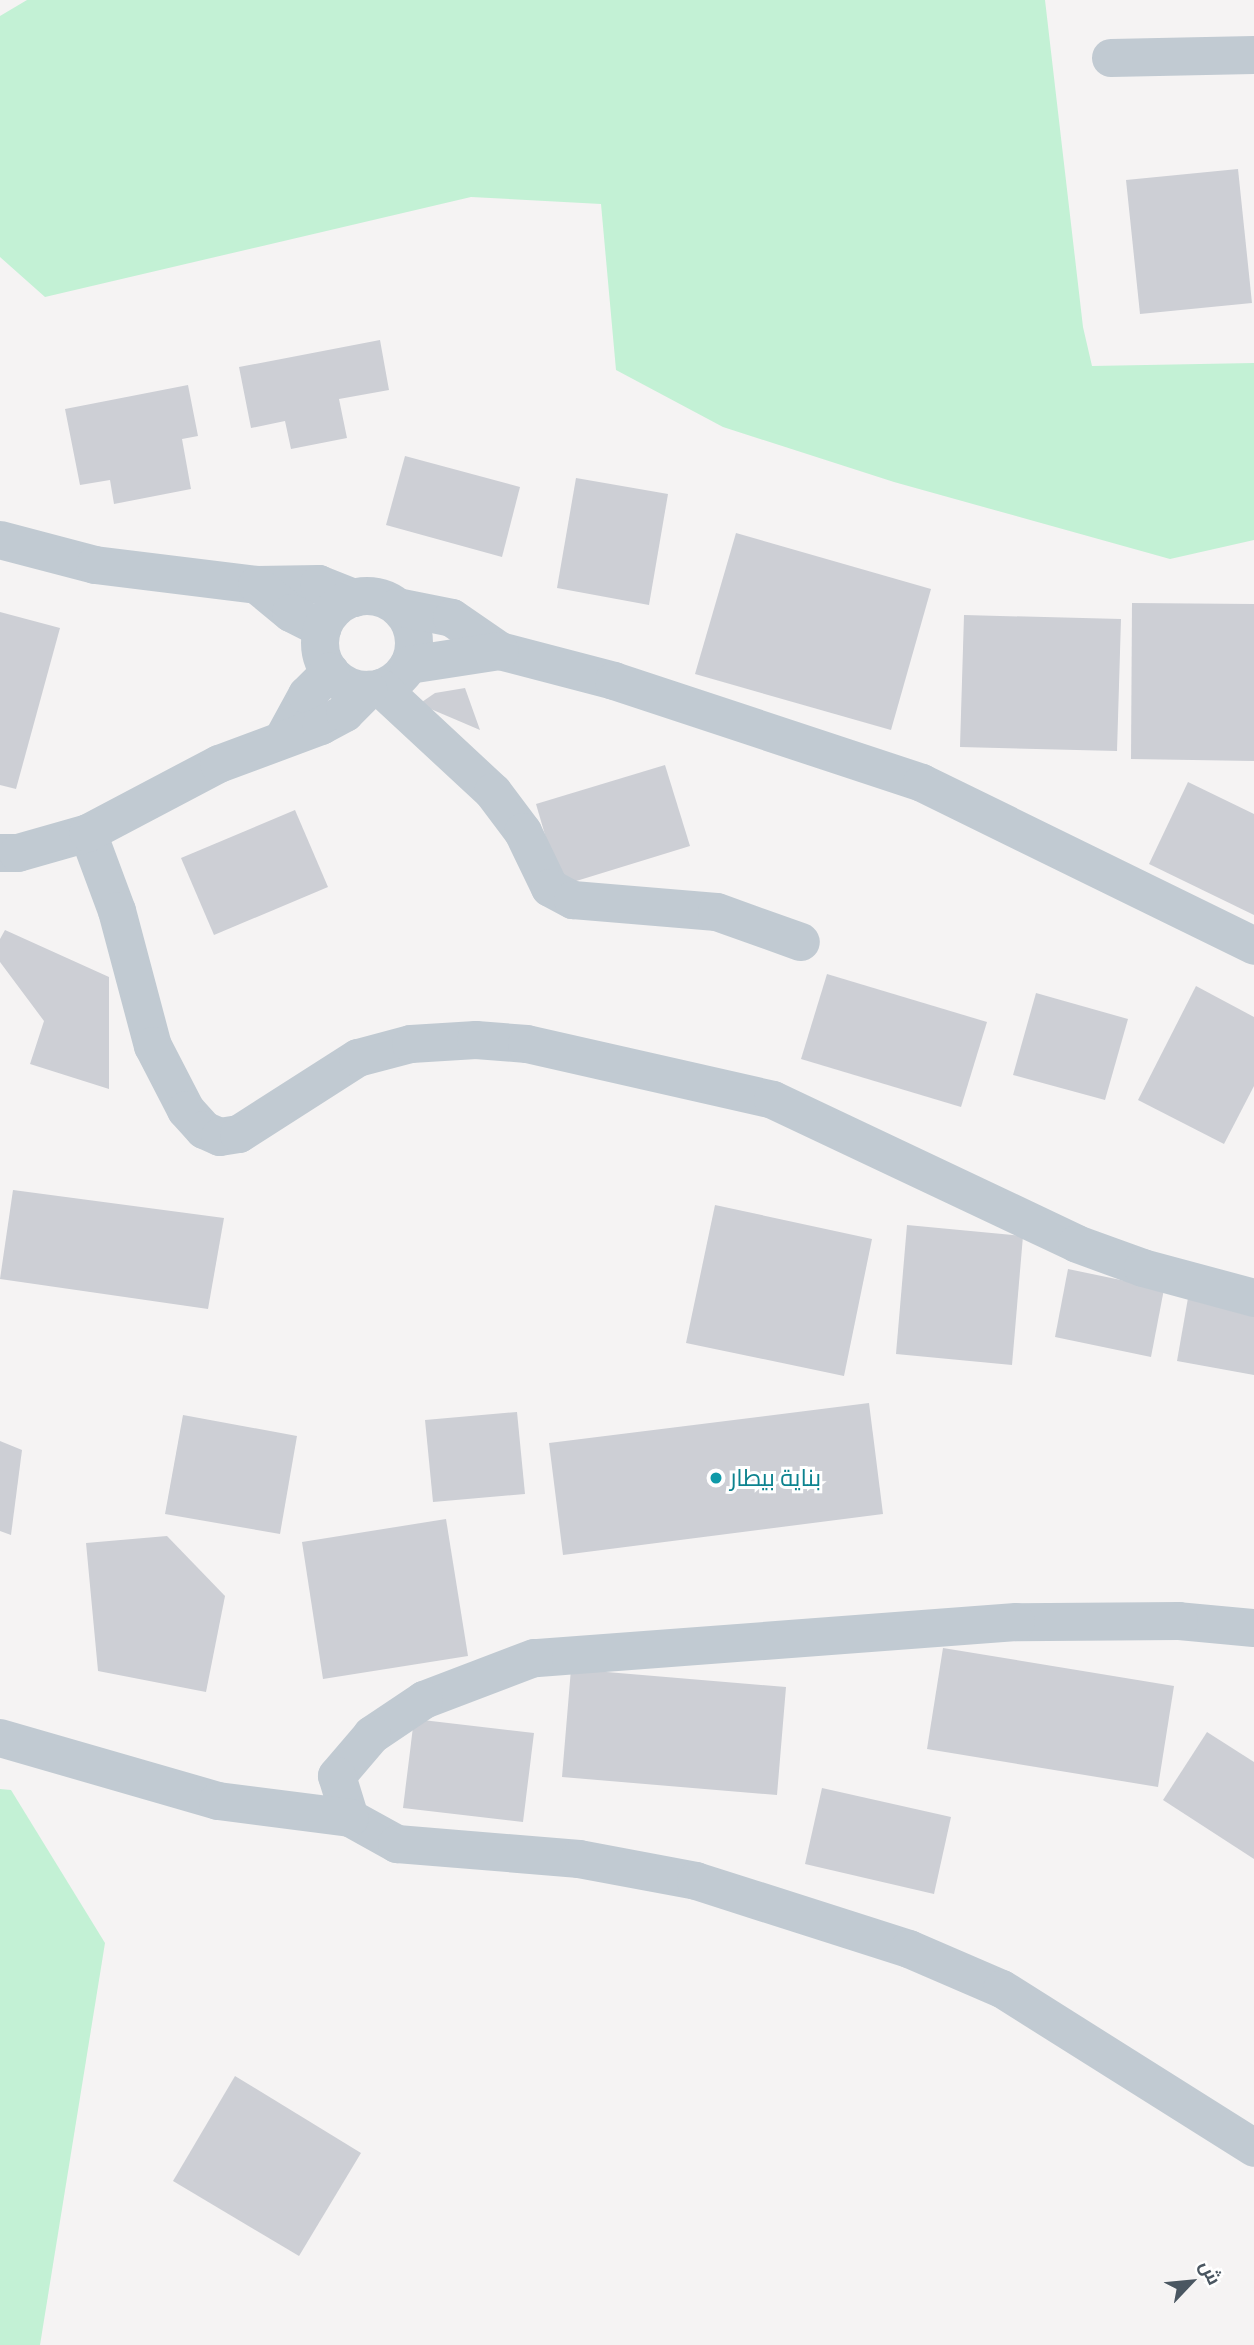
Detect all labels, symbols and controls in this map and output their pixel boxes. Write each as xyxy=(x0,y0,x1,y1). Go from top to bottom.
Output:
place label: بناية بيطار xyxy=(730,1464,821,1492)
marker: بناية بيطار xyxy=(708,1470,724,1486)
north arrow xyxy=(1156,2247,1226,2317)
text: ش xyxy=(1195,2257,1226,2289)

